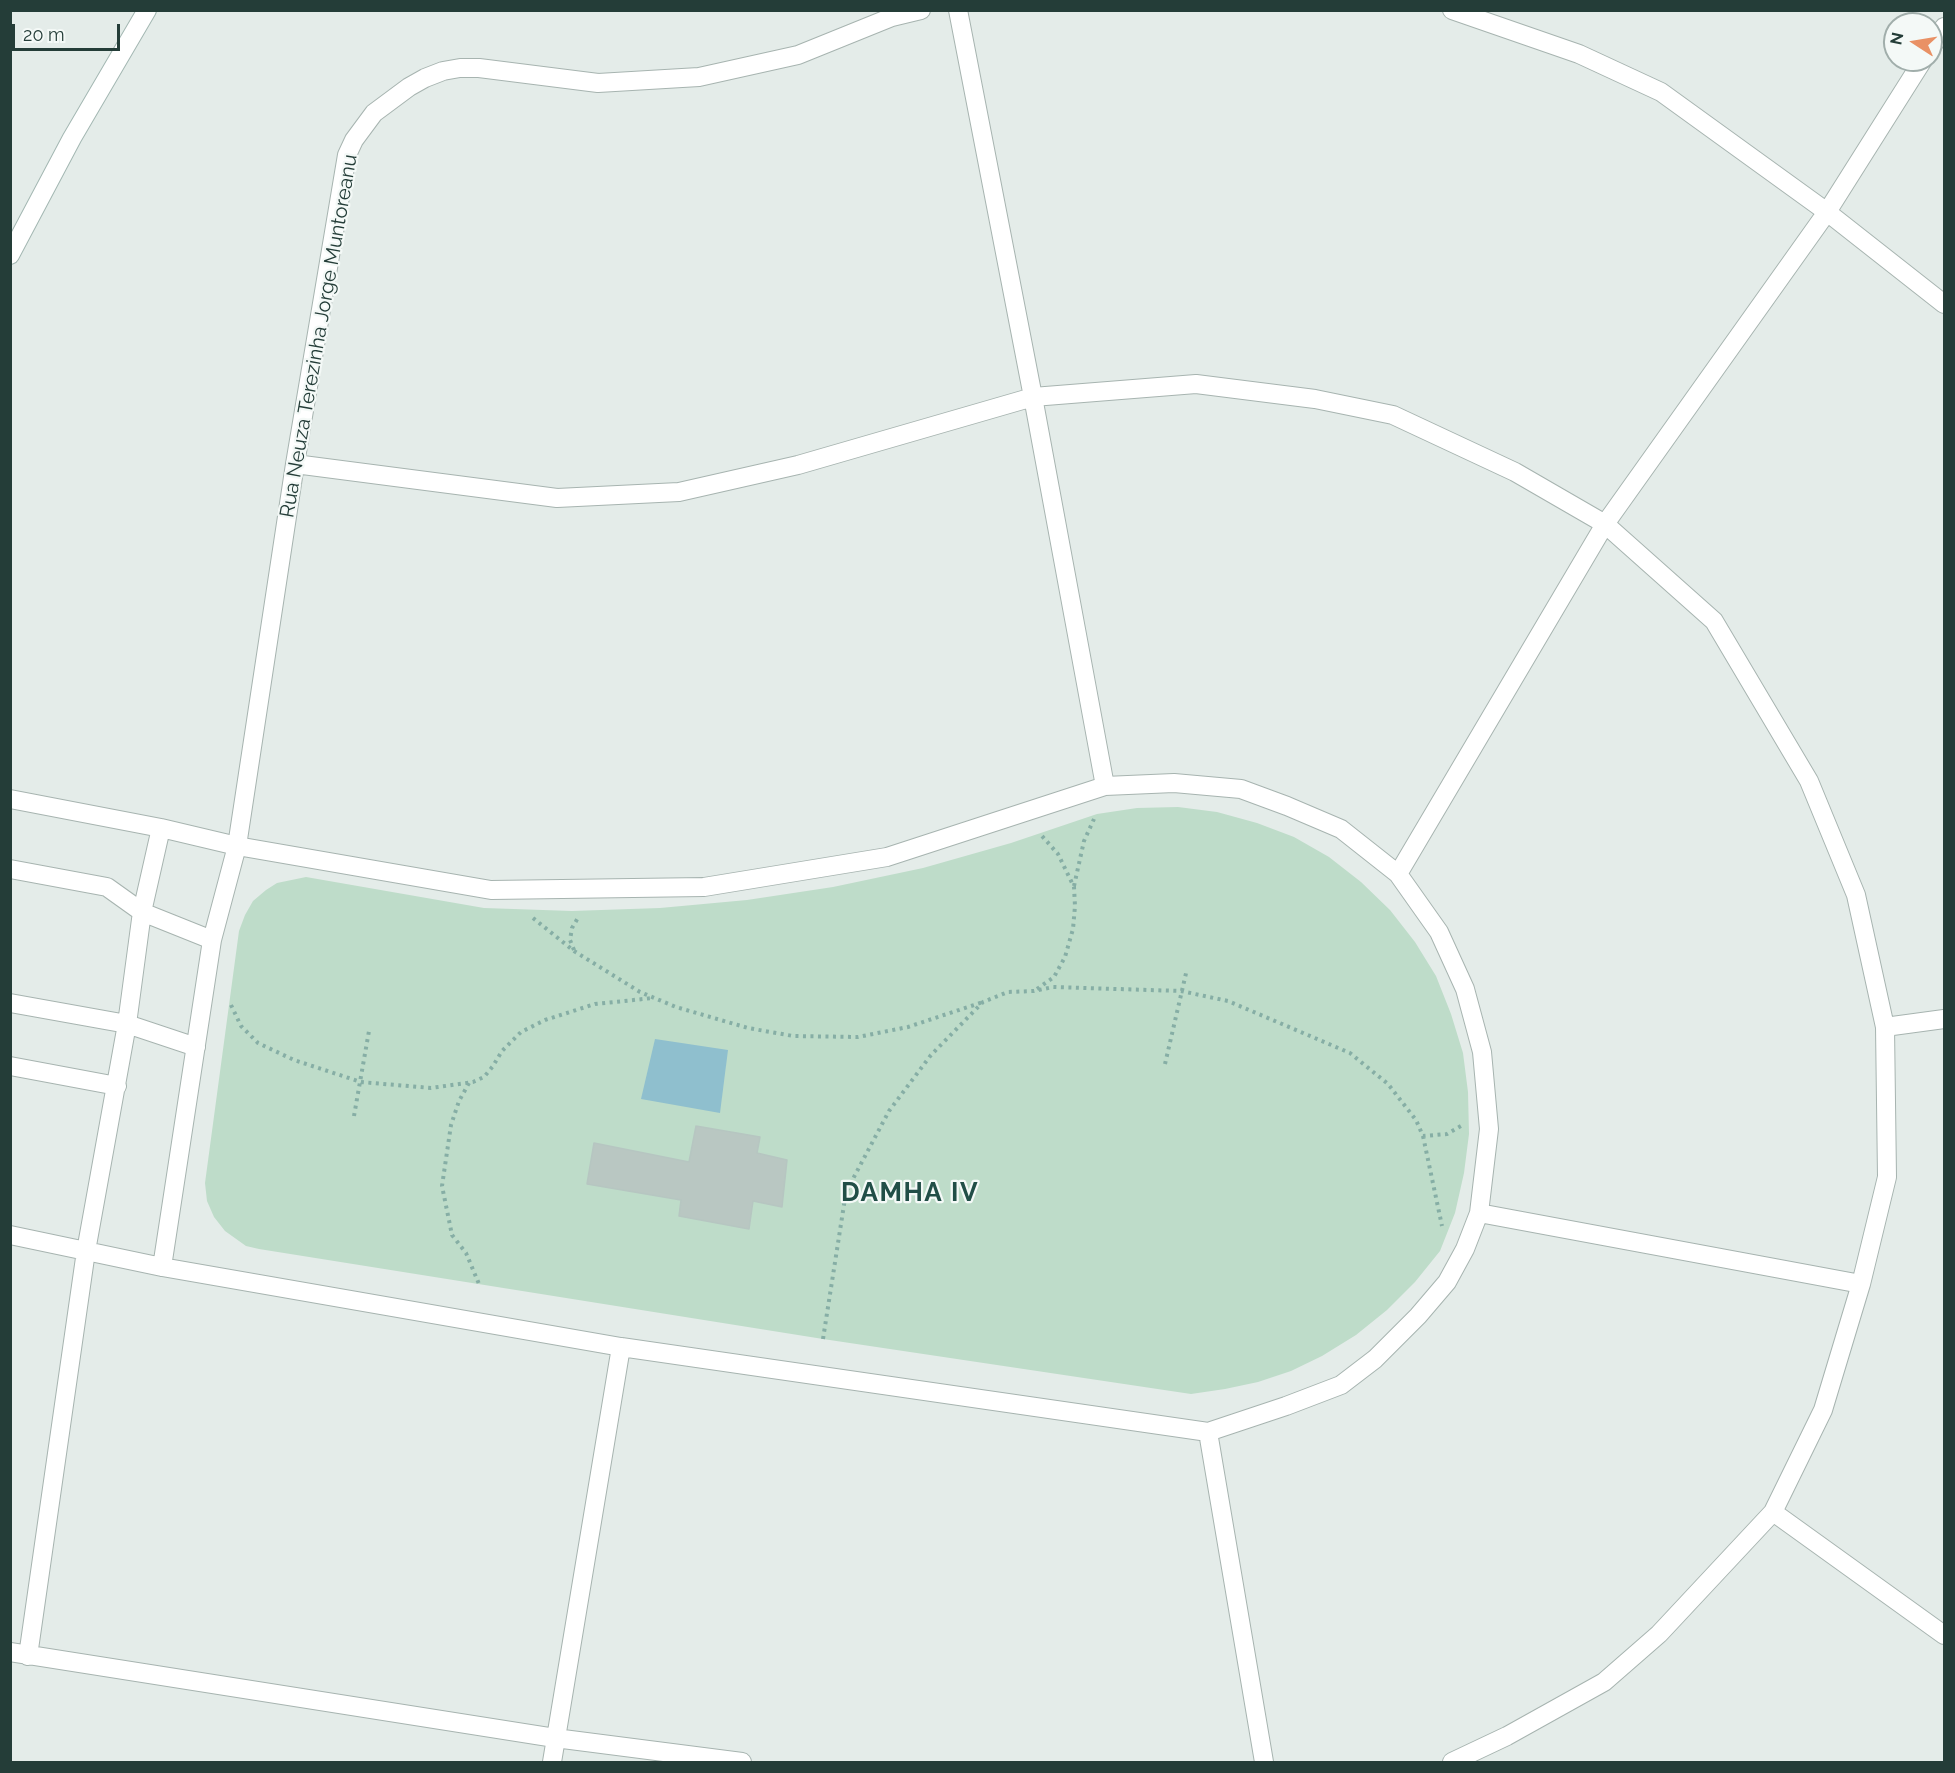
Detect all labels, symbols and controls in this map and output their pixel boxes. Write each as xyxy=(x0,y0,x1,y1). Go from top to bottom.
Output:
scale bar xyxy=(15,12,123,50)
north arrow xyxy=(1883,12,1943,72)
text: 20 m xyxy=(23,24,65,45)
text: N xyxy=(1886,31,1907,47)
street label: Rua Neuza Terezinha Jorge Muntoreanu xyxy=(275,152,363,520)
district label: DAMHA IV xyxy=(841,1177,979,1209)

